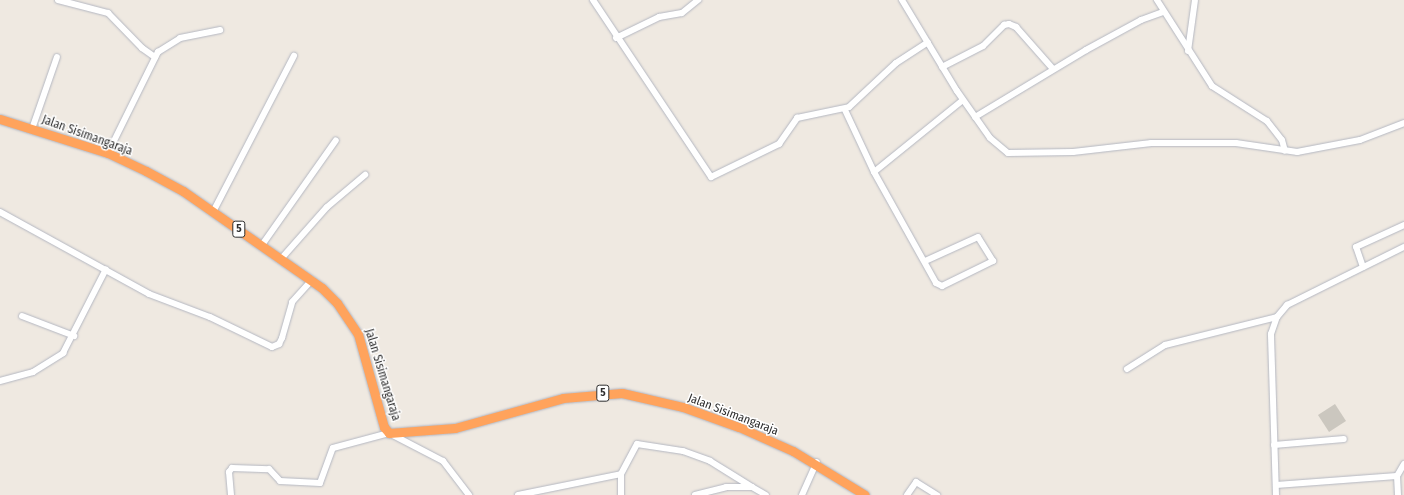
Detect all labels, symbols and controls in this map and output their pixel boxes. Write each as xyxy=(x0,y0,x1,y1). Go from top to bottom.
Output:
street label: Jalan Sisimangaraja xyxy=(40,113,134,159)
road number: 5 xyxy=(232,220,246,238)
street label: Jalan Sisimangaraja xyxy=(361,327,403,423)
road number: 5 xyxy=(596,384,610,402)
street label: Jalan Sisimangaraja xyxy=(686,391,780,439)

